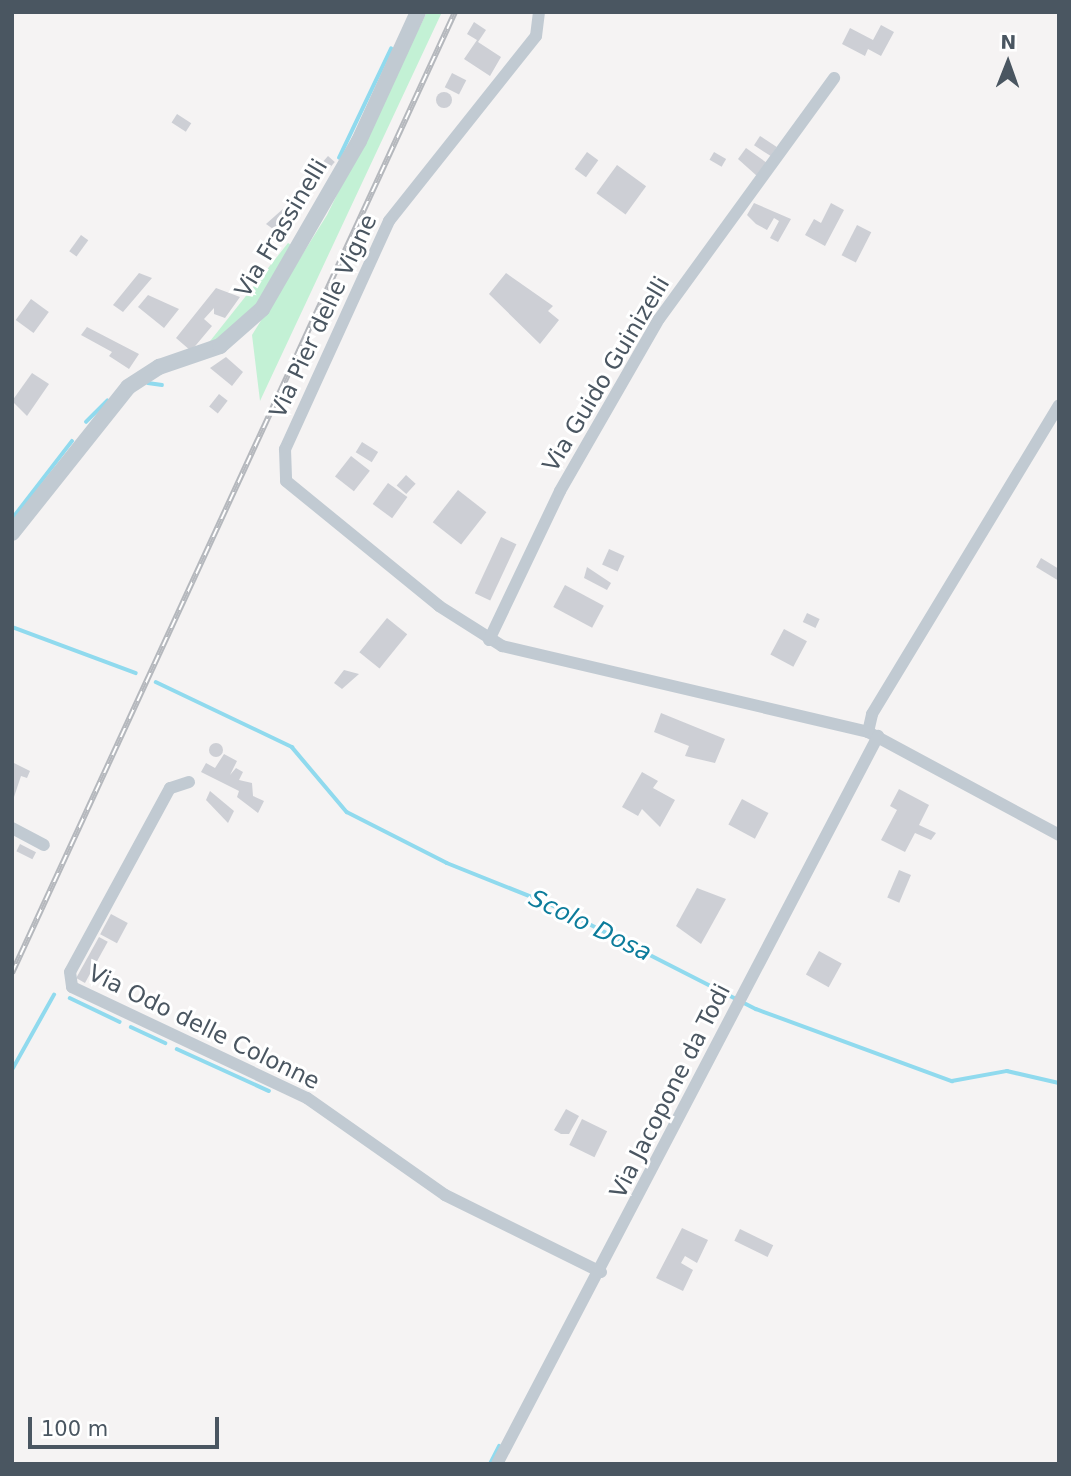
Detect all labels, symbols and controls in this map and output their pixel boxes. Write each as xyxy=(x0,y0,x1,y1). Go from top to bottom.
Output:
north arrow xyxy=(973,28,1043,98)
text: N xyxy=(1000,31,1017,53)
street label: Via Frassinelli xyxy=(229,154,333,302)
street label: Via Pier delle Vigne xyxy=(264,210,382,422)
street label: Via Guido Guinizelli xyxy=(537,271,675,477)
water label: Scolo Dosa xyxy=(524,884,656,968)
street label: Via Odo delle Colonne xyxy=(84,959,324,1095)
street label: Via Jacopone da Todi xyxy=(604,979,736,1203)
scale bar xyxy=(32,1402,222,1446)
text: 100 m xyxy=(41,1417,108,1441)

